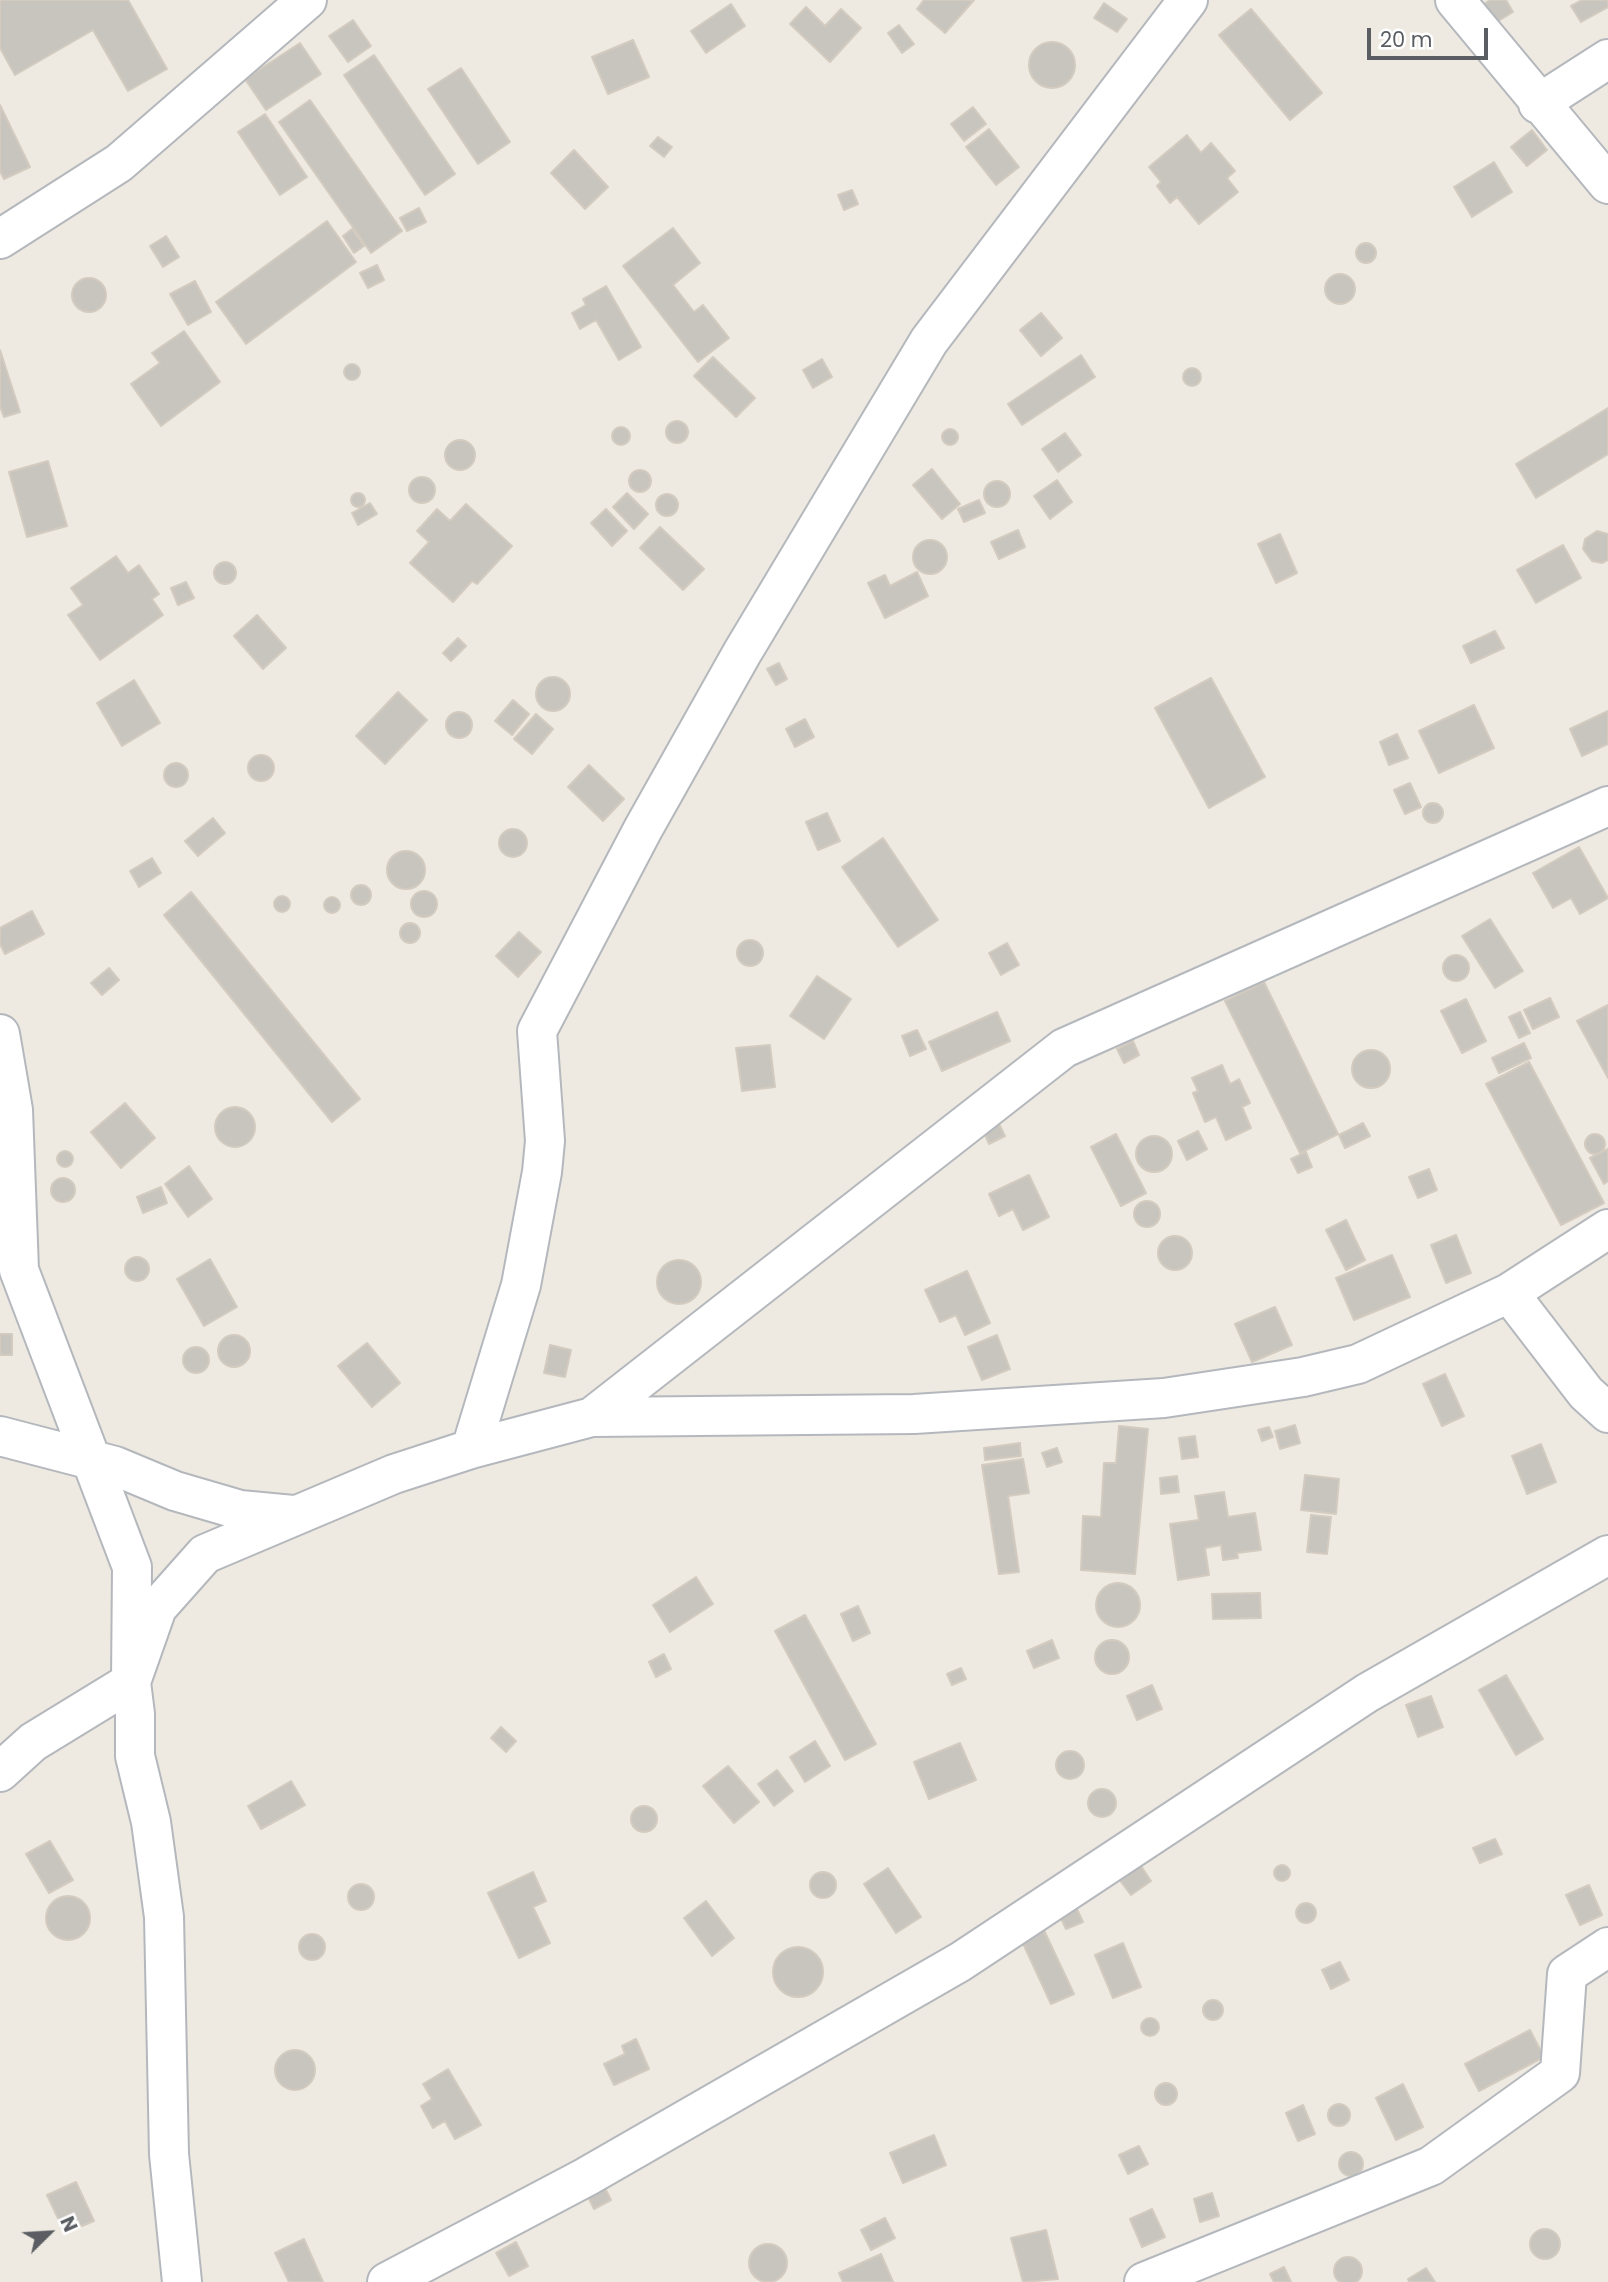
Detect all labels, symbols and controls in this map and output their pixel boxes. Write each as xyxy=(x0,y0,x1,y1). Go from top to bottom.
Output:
scale bar xyxy=(1370,14,1491,58)
text: 20 m xyxy=(1380,25,1433,54)
north arrow xyxy=(14,2198,84,2268)
text: N xyxy=(53,2212,84,2236)

